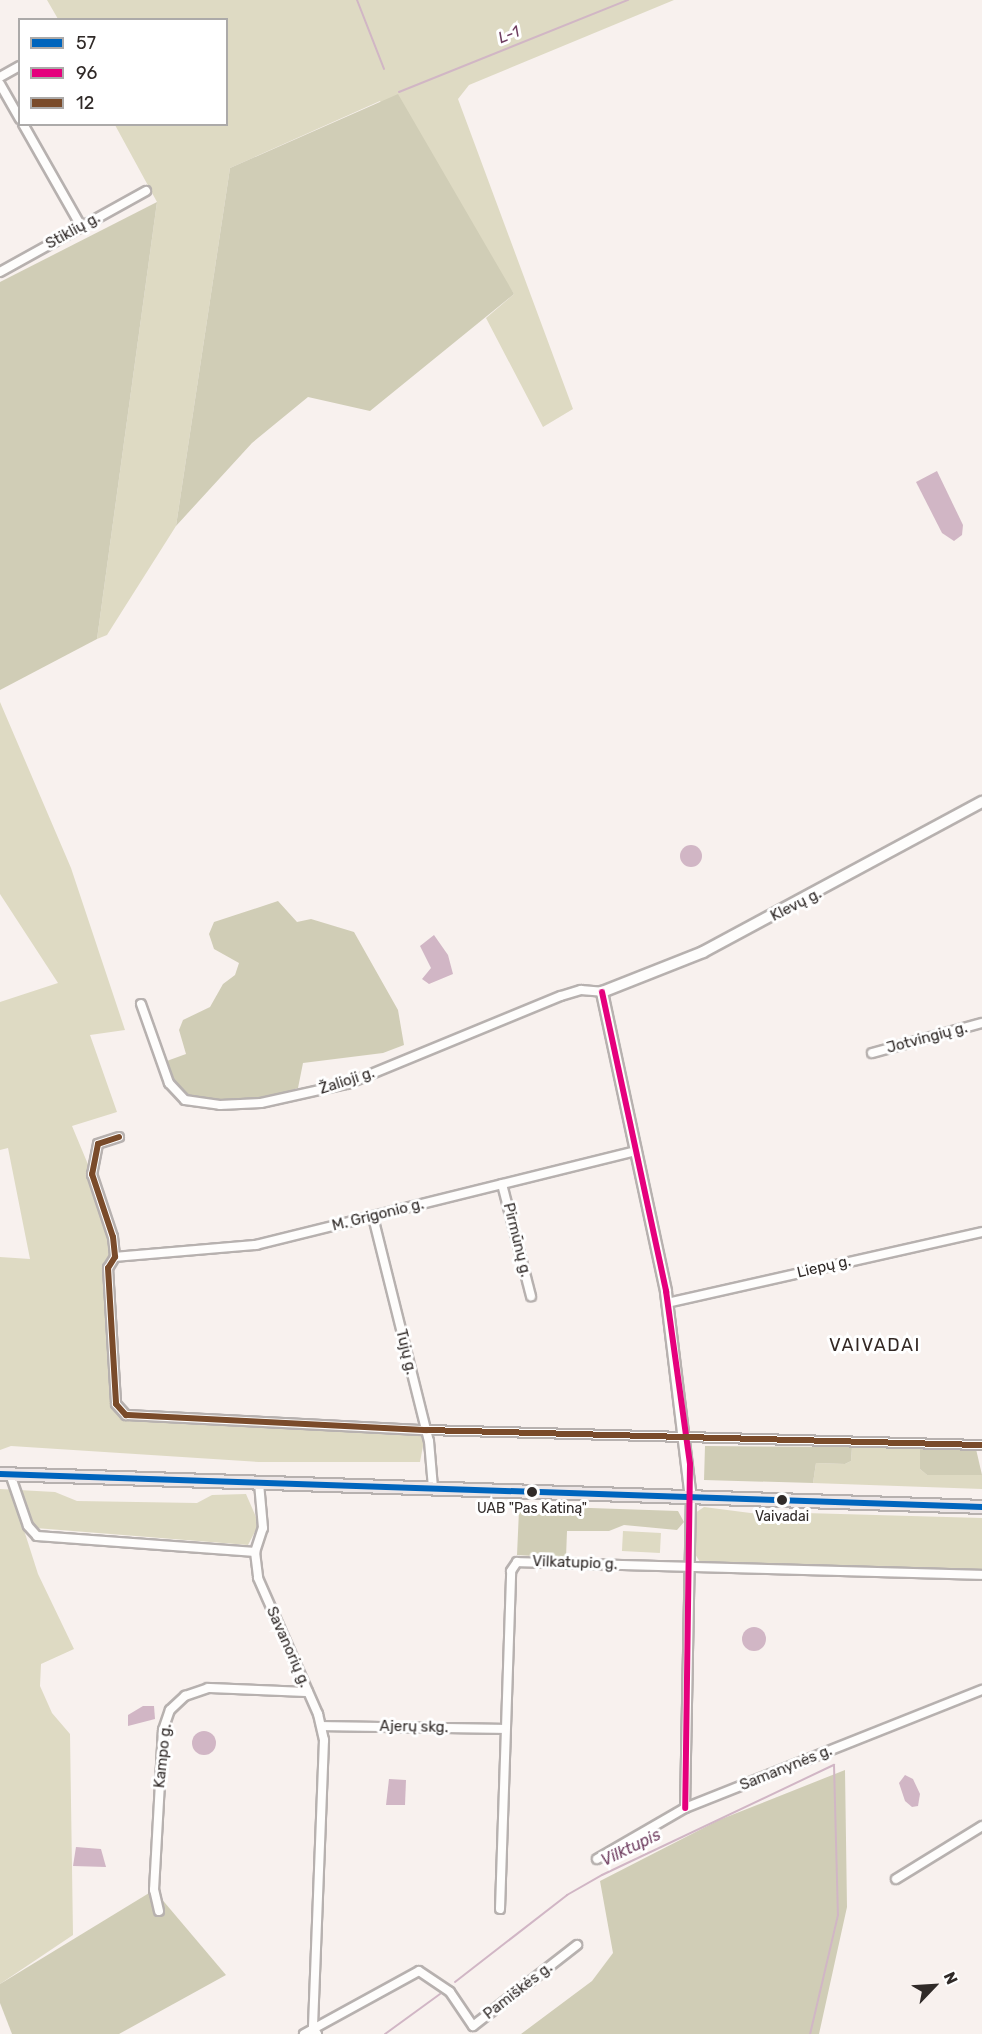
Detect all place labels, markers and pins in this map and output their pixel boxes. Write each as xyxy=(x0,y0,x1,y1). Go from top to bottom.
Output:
marker: UAB "Pas Katiną" xyxy=(526,1486,538,1498)
marker: Vaivadai xyxy=(776,1494,788,1506)
place label: UAB "Pas Katiną" xyxy=(477,1501,587,1517)
place label: Vaivadai xyxy=(755,1509,809,1525)

